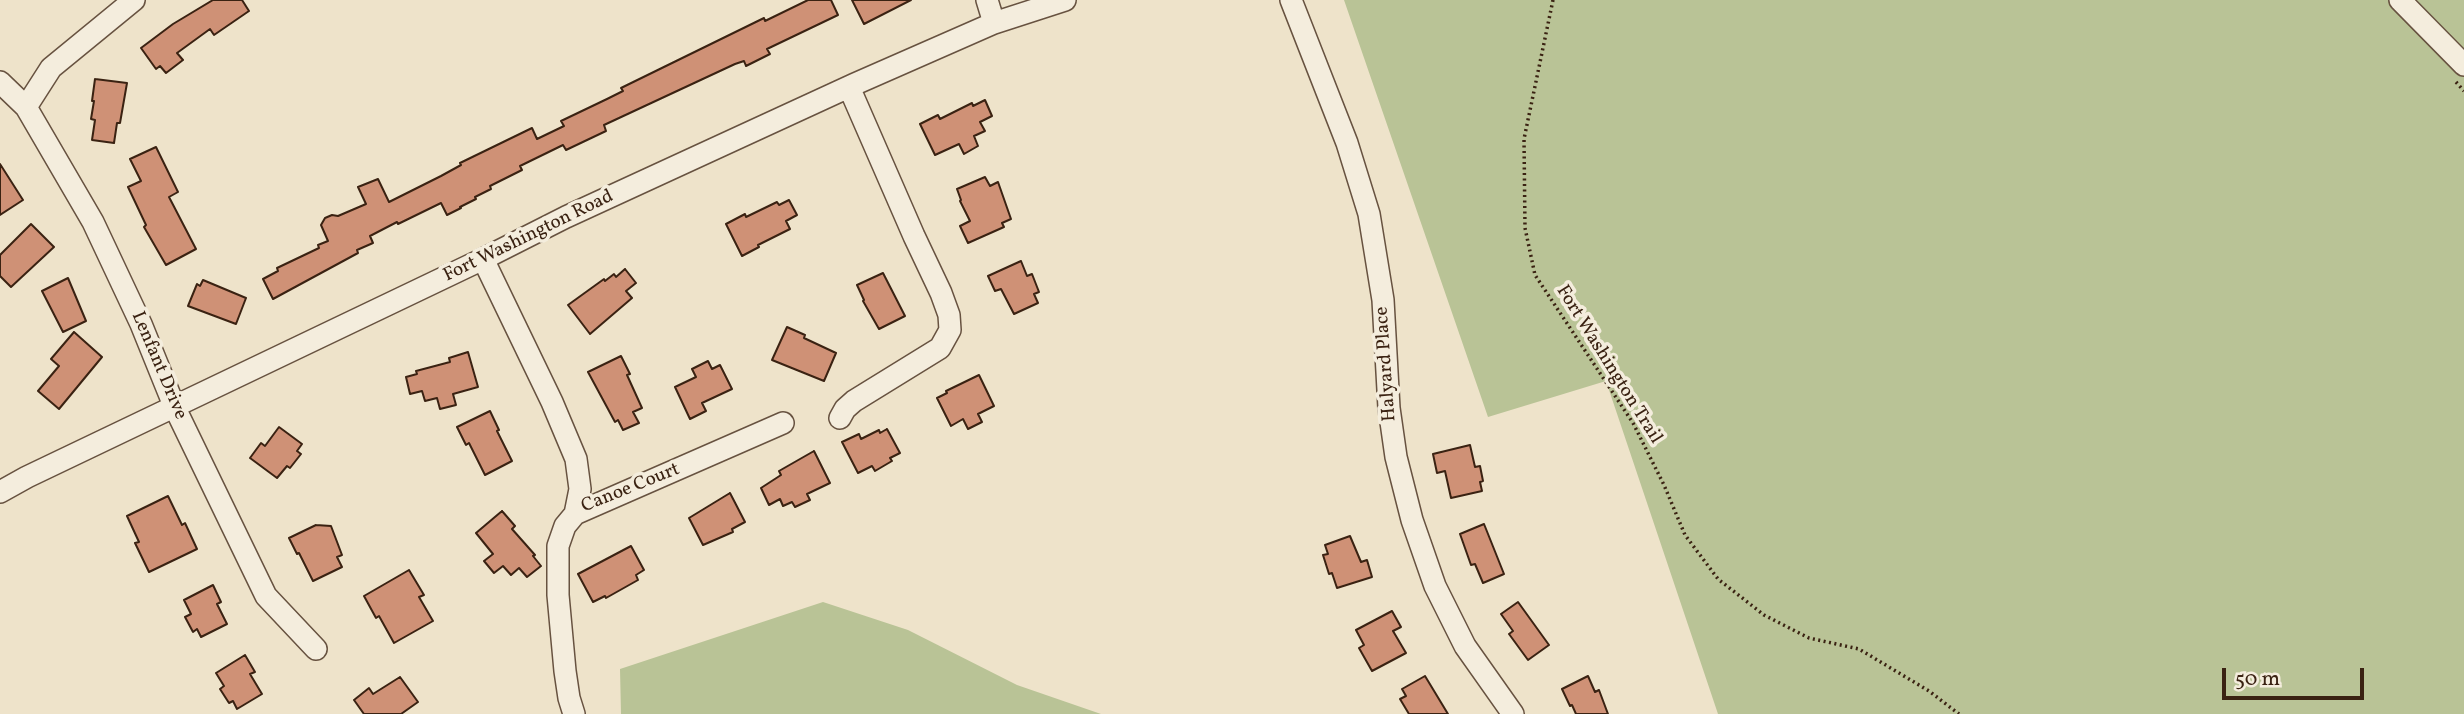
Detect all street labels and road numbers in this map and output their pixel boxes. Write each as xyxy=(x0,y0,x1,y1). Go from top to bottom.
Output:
street label: Fort Washington Road xyxy=(440,186,618,288)
street label: Fort Washington Trail xyxy=(1550,282,1666,448)
street label: Halyard Place xyxy=(1372,306,1402,422)
street label: Lenfant Drive xyxy=(125,309,191,423)
street label: Canoe Court xyxy=(579,459,683,519)

